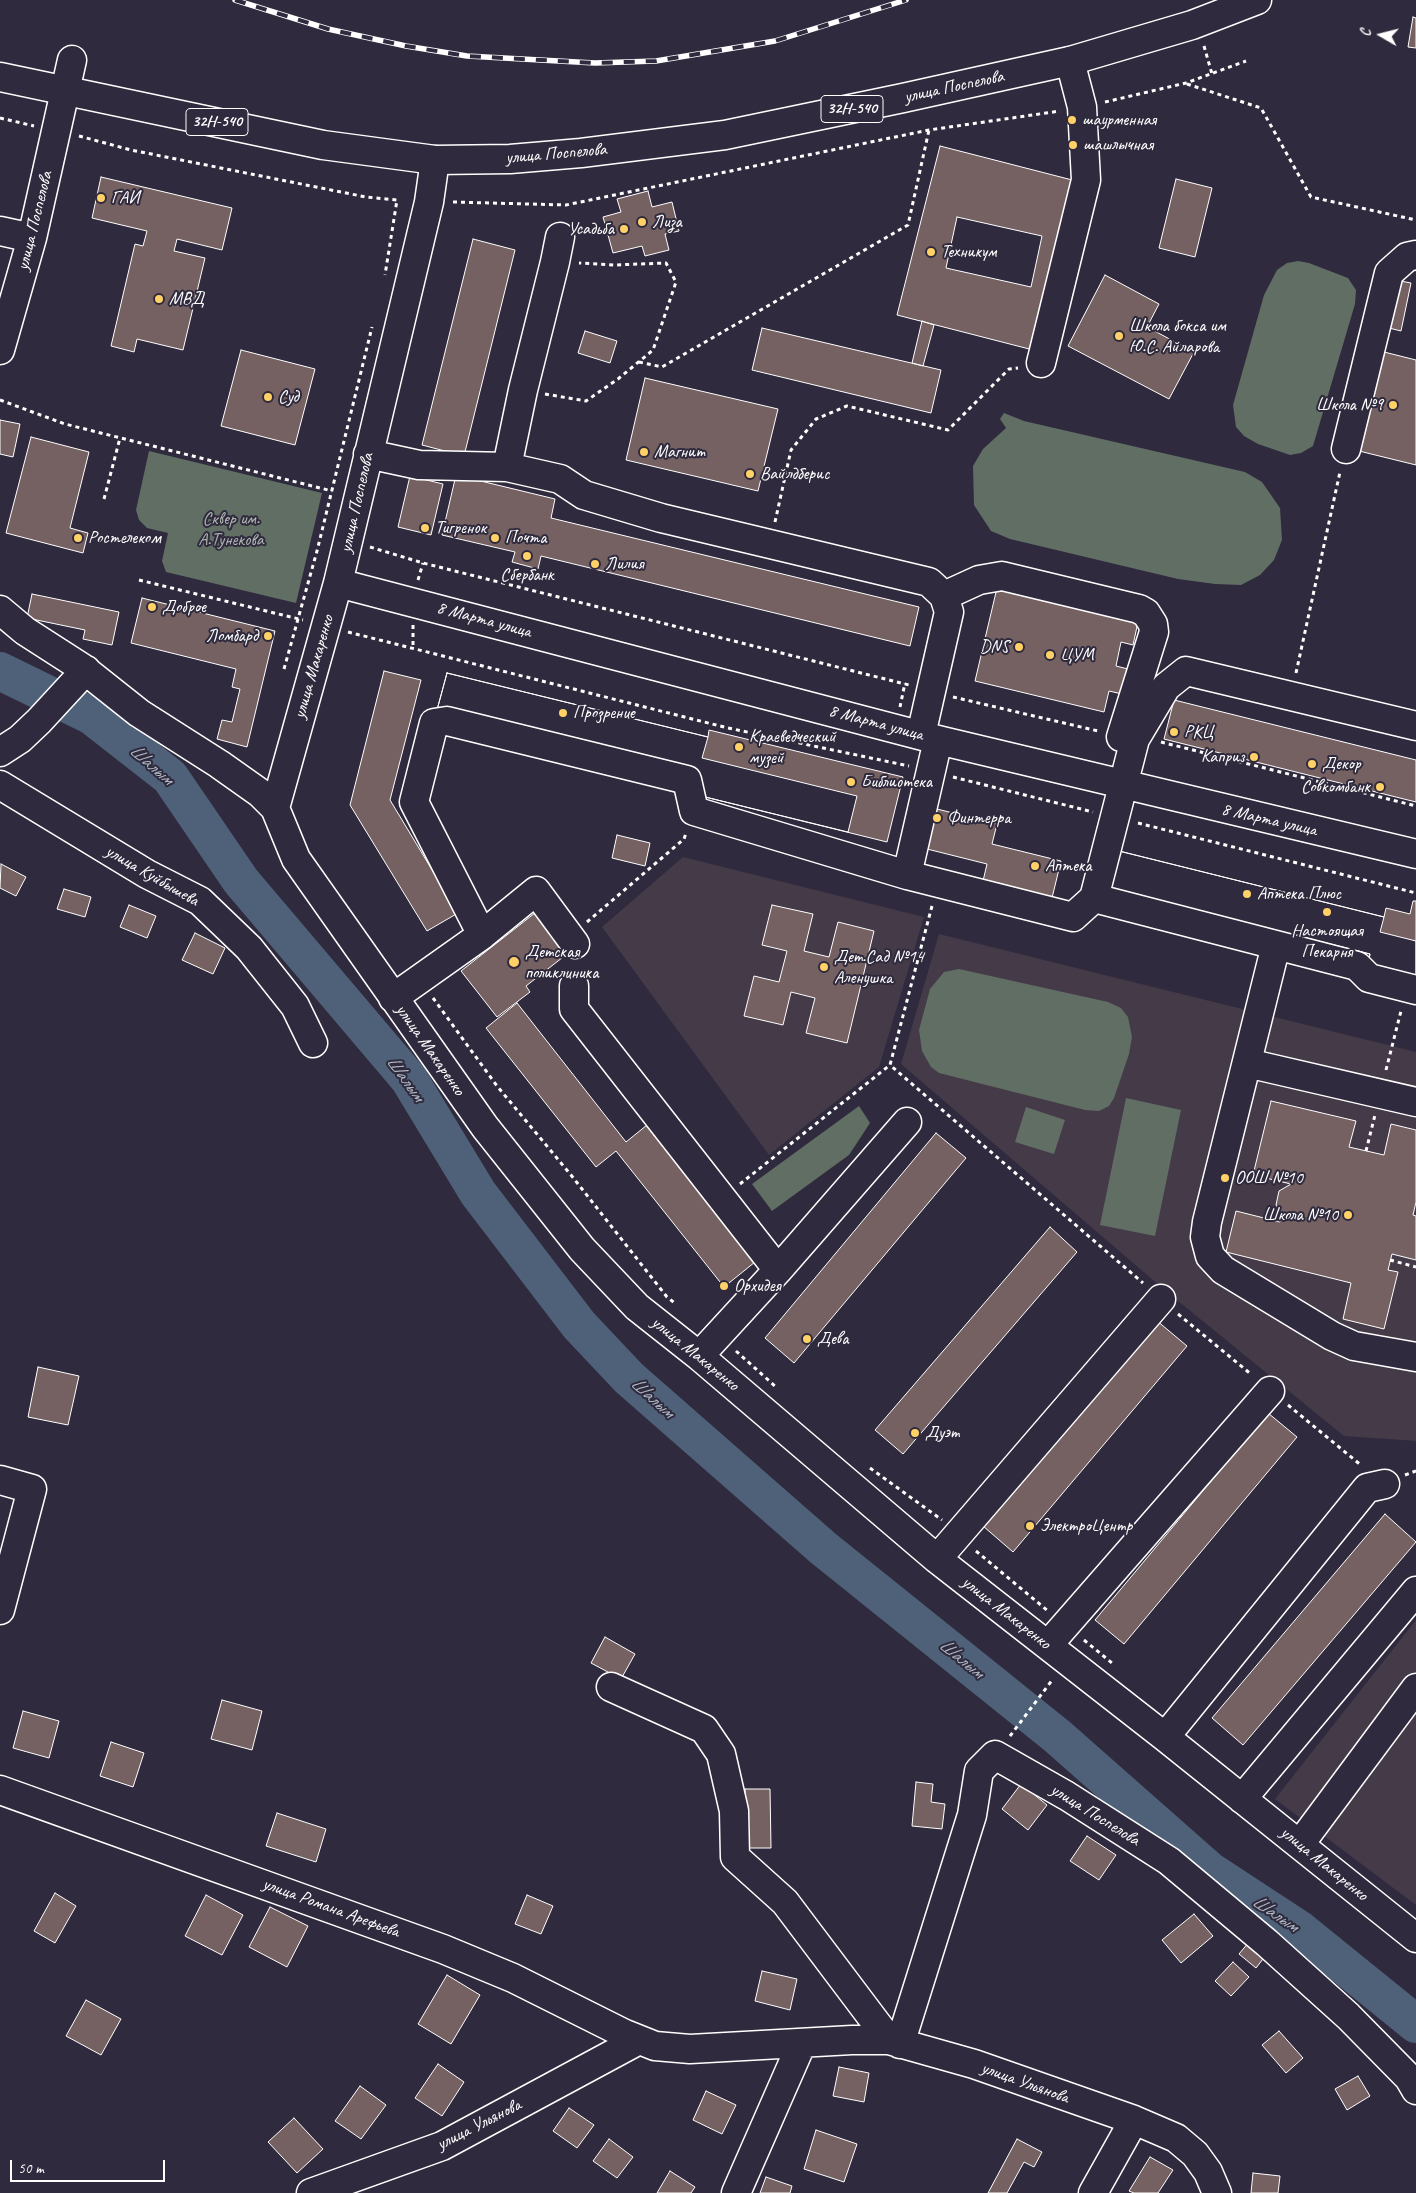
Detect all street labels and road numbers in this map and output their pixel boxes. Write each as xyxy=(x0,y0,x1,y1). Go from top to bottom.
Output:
street label: улица Поспелова xyxy=(902,66,1006,108)
road number: 32Н-540 xyxy=(821,96,883,122)
road number: 32Н-540 xyxy=(186,108,248,136)
street label: улица Поспелова xyxy=(505,139,607,169)
street label: улица Поспелова xyxy=(12,169,58,273)
street label: улица Поспелова xyxy=(335,451,379,555)
street label: 8 Марта улица xyxy=(434,597,534,643)
street label: улица Макаренко xyxy=(289,613,339,721)
street label: 8 Марта улица xyxy=(826,700,926,746)
street label: 8 Марта улица xyxy=(1219,799,1319,841)
street label: улица Куйбышева xyxy=(101,841,203,911)
street label: улица Макаренко xyxy=(391,1000,469,1100)
street label: улица Макаренко xyxy=(647,1312,743,1396)
street label: улица Макаренко xyxy=(957,1572,1055,1654)
street label: улица Поспелова xyxy=(1046,1779,1144,1851)
street label: улица Макаренко xyxy=(1276,1822,1372,1906)
street label: улица Романа Арефьева xyxy=(260,1873,402,1943)
street label: улица Ульянова xyxy=(978,2057,1072,2109)
street label: улица Ульянова xyxy=(433,2095,525,2155)

